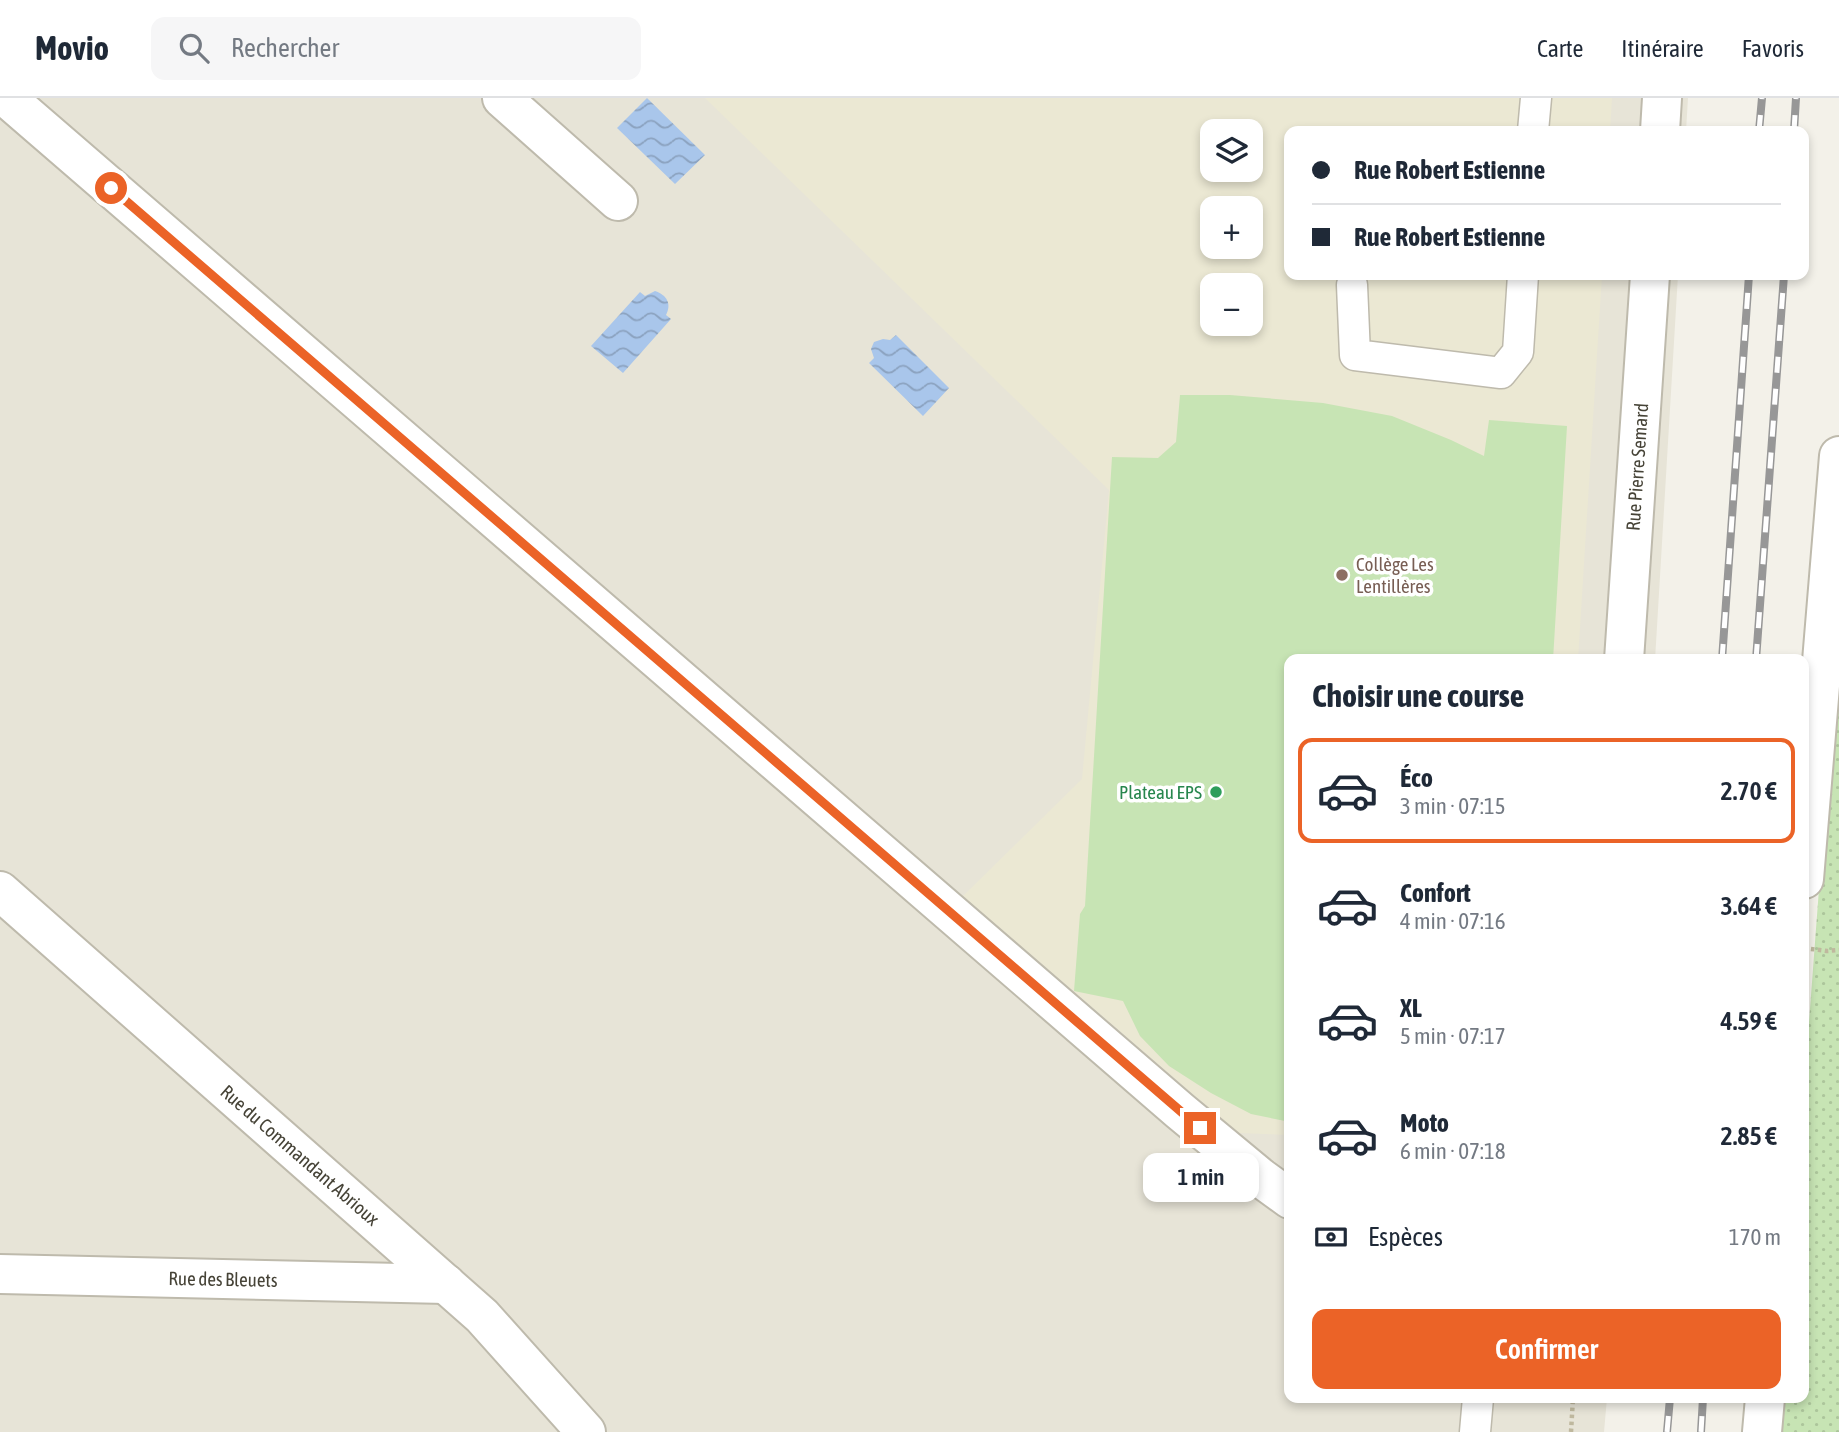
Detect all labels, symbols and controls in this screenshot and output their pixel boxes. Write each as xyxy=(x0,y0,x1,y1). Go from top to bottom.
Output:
search box xyxy=(151,17,641,80)
text: Movio xyxy=(35,29,109,67)
icon: search xyxy=(175,29,213,67)
text: Rechercher xyxy=(231,33,339,63)
text: Carte xyxy=(1537,35,1583,62)
text: Itinéraire xyxy=(1621,35,1704,62)
text: Favoris xyxy=(1742,35,1804,62)
map controls xyxy=(1200,119,1263,336)
button: layers xyxy=(1200,119,1263,182)
text: Rue Robert Estienne xyxy=(1354,155,1545,185)
route start xyxy=(95,172,127,204)
button: + xyxy=(1200,196,1263,259)
text: Rue Robert Estienne xyxy=(1354,222,1545,252)
button: − xyxy=(1200,273,1263,336)
street label: Rue Pierre Semard xyxy=(1622,402,1652,532)
place label: Collège Les Lentillères xyxy=(1356,553,1434,597)
marker: Collège Les Lentillères xyxy=(1334,567,1350,583)
text: Choisir une course xyxy=(1312,677,1524,714)
icon: car xyxy=(1316,759,1379,822)
text: Éco xyxy=(1400,763,1433,793)
text: 2.70 € xyxy=(1720,776,1777,806)
place label: Plateau EPS xyxy=(1119,781,1202,803)
marker: Plateau EPS xyxy=(1208,784,1224,800)
text: 3 min · 07:15 xyxy=(1400,793,1506,819)
icon: car xyxy=(1316,874,1379,937)
text: Confort xyxy=(1400,878,1471,908)
text: 3.64 € xyxy=(1720,891,1777,921)
text: 4 min · 07:16 xyxy=(1400,908,1506,934)
icon: car xyxy=(1316,989,1379,1052)
text: XL xyxy=(1400,993,1422,1023)
text: 4.59 € xyxy=(1720,1006,1777,1036)
text: 5 min · 07:17 xyxy=(1400,1023,1506,1049)
street label: Rue du Commandant Abrioux xyxy=(216,1080,384,1230)
icon: car xyxy=(1316,1104,1379,1167)
text: Moto xyxy=(1400,1108,1449,1138)
route end xyxy=(1184,1112,1216,1144)
text: 2.85 € xyxy=(1720,1121,1777,1151)
text: 6 min · 07:18 xyxy=(1400,1138,1506,1164)
callout: 1 min xyxy=(1142,1152,1258,1202)
text: 1 min xyxy=(1178,1164,1224,1190)
icon: cash xyxy=(1312,1218,1350,1256)
text: Espèces xyxy=(1368,1222,1443,1252)
text: 170 m xyxy=(1729,1224,1781,1250)
street label: Rue des Bleuets xyxy=(168,1267,278,1291)
button: Confirmer xyxy=(1312,1309,1781,1389)

